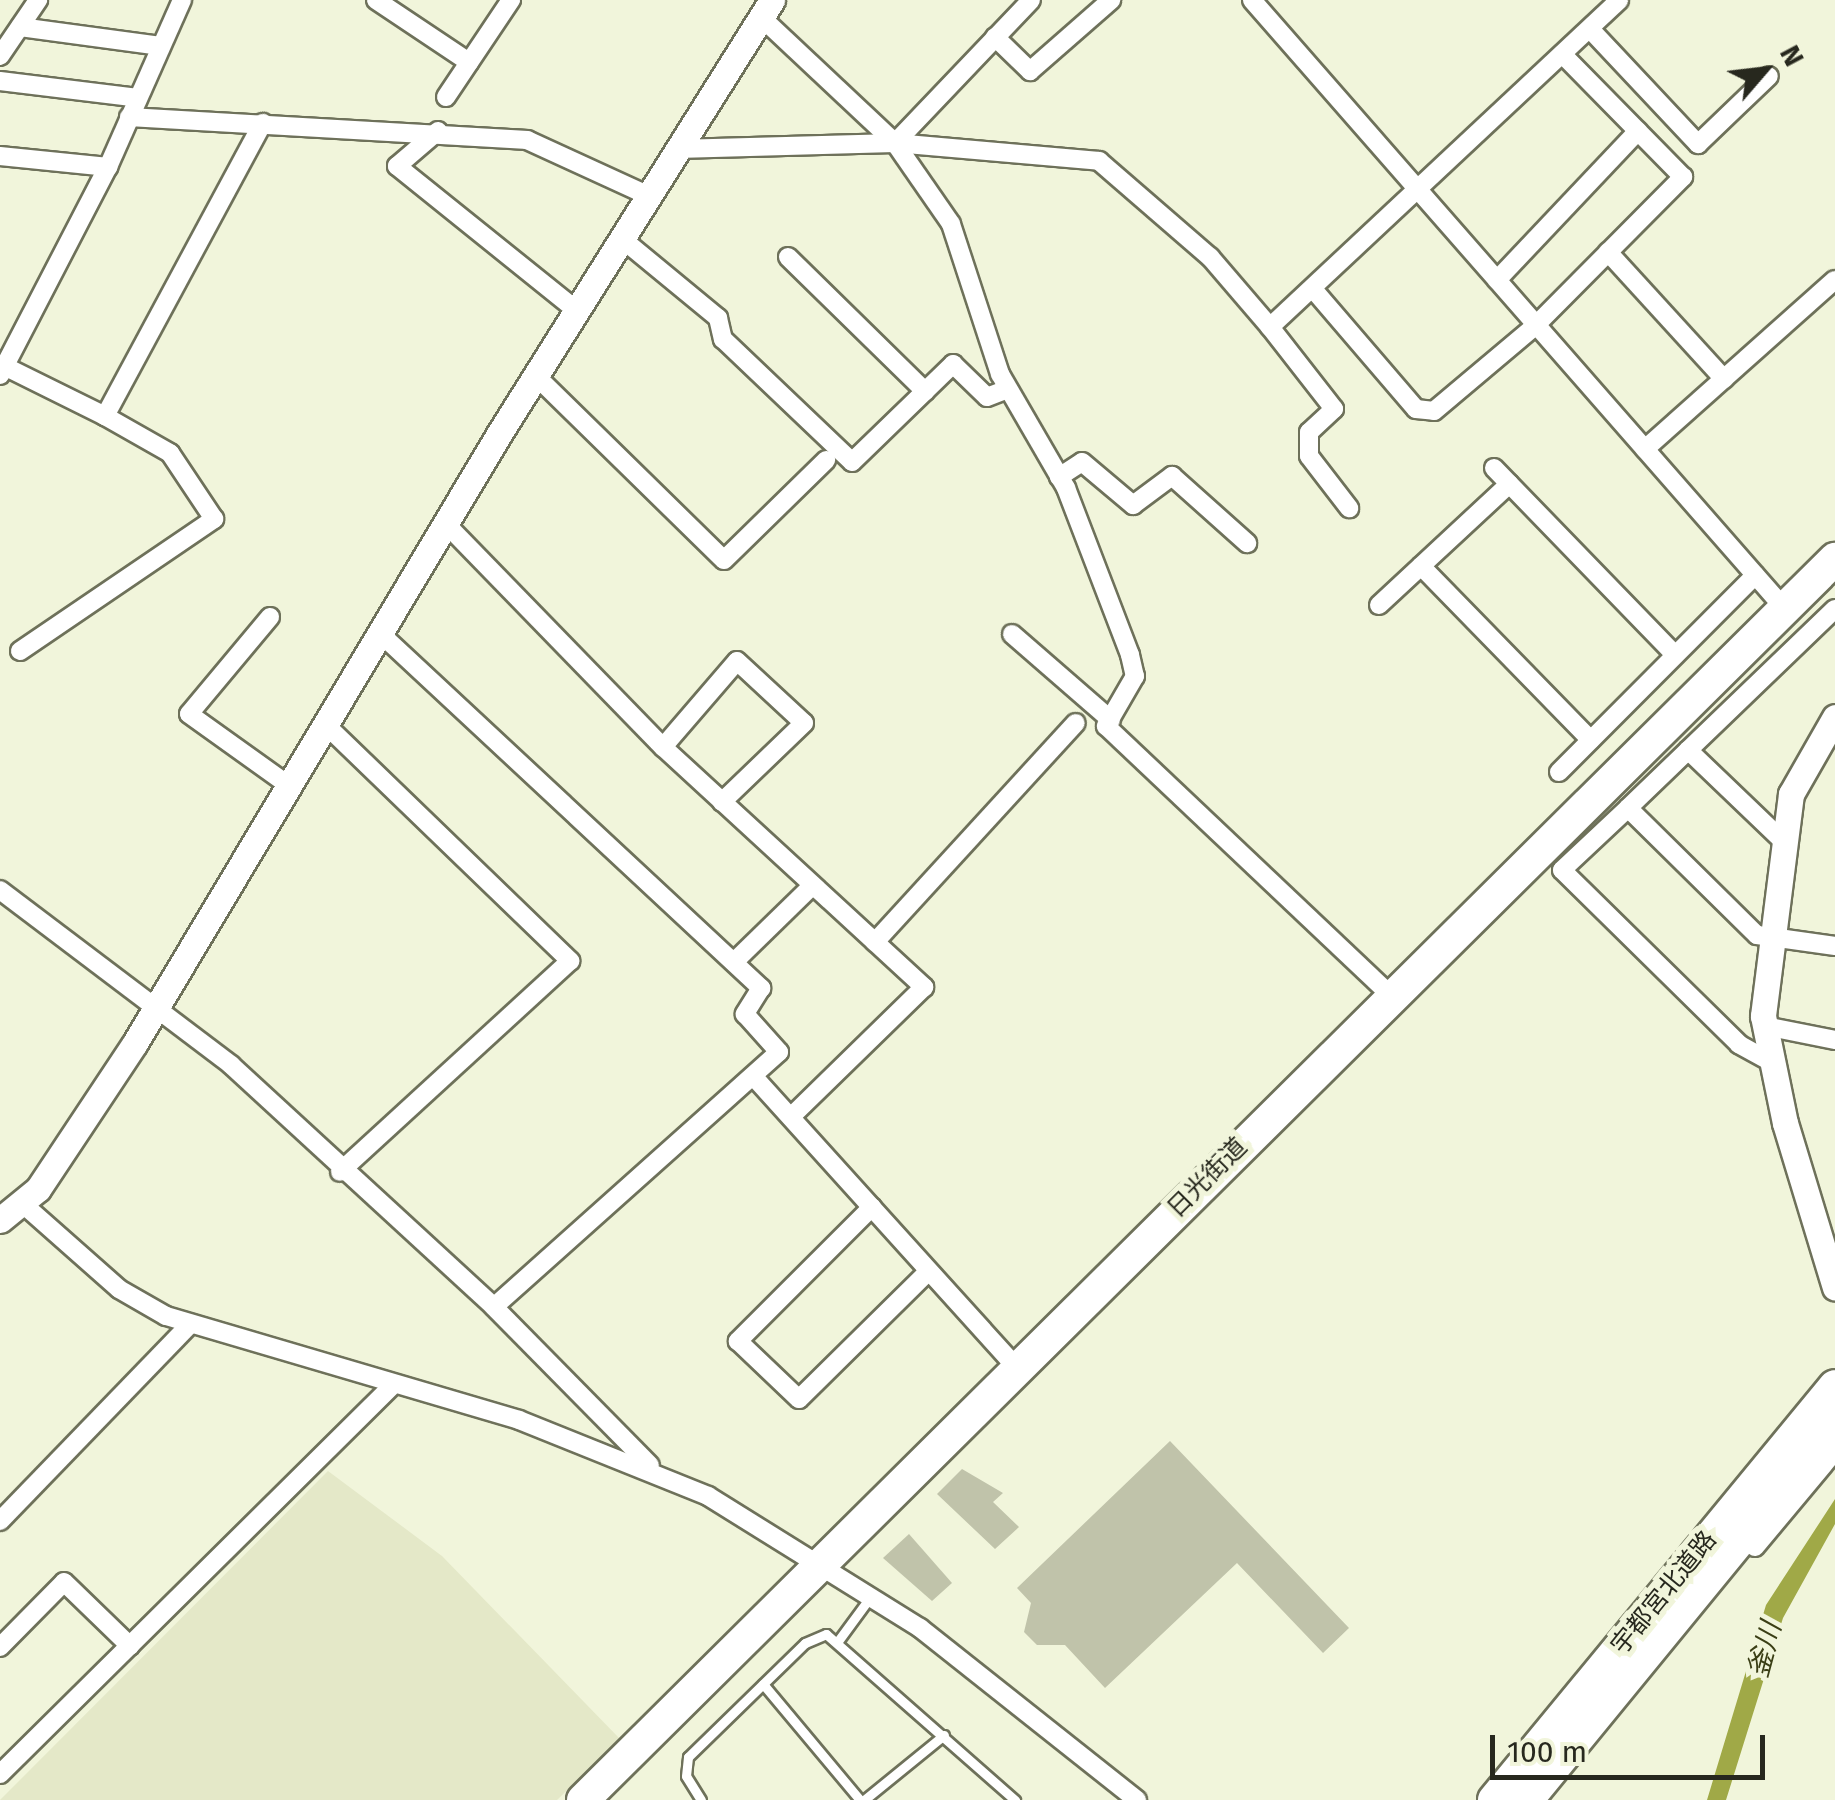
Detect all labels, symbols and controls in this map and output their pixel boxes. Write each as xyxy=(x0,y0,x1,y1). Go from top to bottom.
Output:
north arrow xyxy=(1715,20,1815,120)
text: N xyxy=(1773,40,1811,72)
street label: 日光街道 xyxy=(1161,1132,1253,1224)
street label: 宇都宮北道路 xyxy=(1605,1525,1723,1661)
water label: 釜川 xyxy=(1742,1619,1788,1681)
scale bar xyxy=(1495,1715,1770,1777)
text: 100 m xyxy=(1507,1734,1587,1770)

